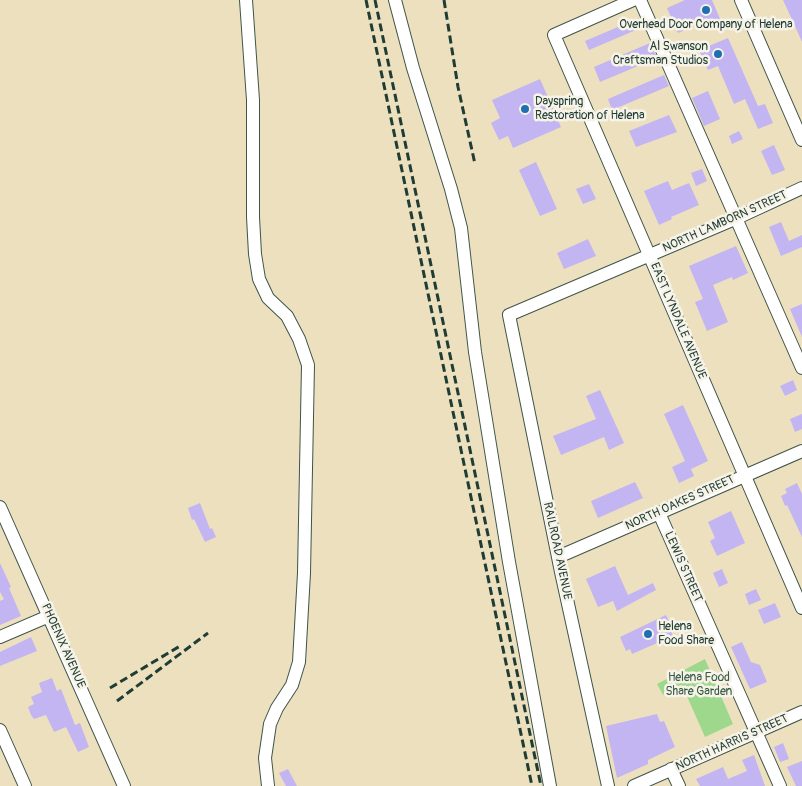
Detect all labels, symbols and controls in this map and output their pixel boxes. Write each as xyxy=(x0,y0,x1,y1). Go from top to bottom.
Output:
marker: Overhead Door Company of Helena xyxy=(700,4,712,16)
place label: Overhead Door Company of Helena xyxy=(619,18,793,32)
place label: Al Swanson Craftsman Studios xyxy=(613,40,708,68)
marker: Al Swanson Craftsman Studios xyxy=(712,48,724,60)
place label: Dayspring Restoration of Helena xyxy=(535,95,645,123)
marker: Dayspring Restoration of Helena xyxy=(519,103,531,115)
street label: NORTH LAMBORN STREET xyxy=(661,188,789,256)
street label: EAST LYNDALE AVENUE xyxy=(647,261,709,381)
street label: NORTH OAKES STREET xyxy=(623,472,737,534)
street label: RAILROAD AVENUE xyxy=(540,501,574,601)
street label: LEWIS STREET xyxy=(661,529,705,605)
street label: PHOENIX AVENUE xyxy=(38,601,88,691)
place label: Helena Food Share xyxy=(658,620,714,648)
marker: Helena Food Share xyxy=(642,628,654,640)
park label: Helena Food Share Garden xyxy=(666,671,732,699)
street label: NORTH HARRIS STREET xyxy=(674,712,790,774)

